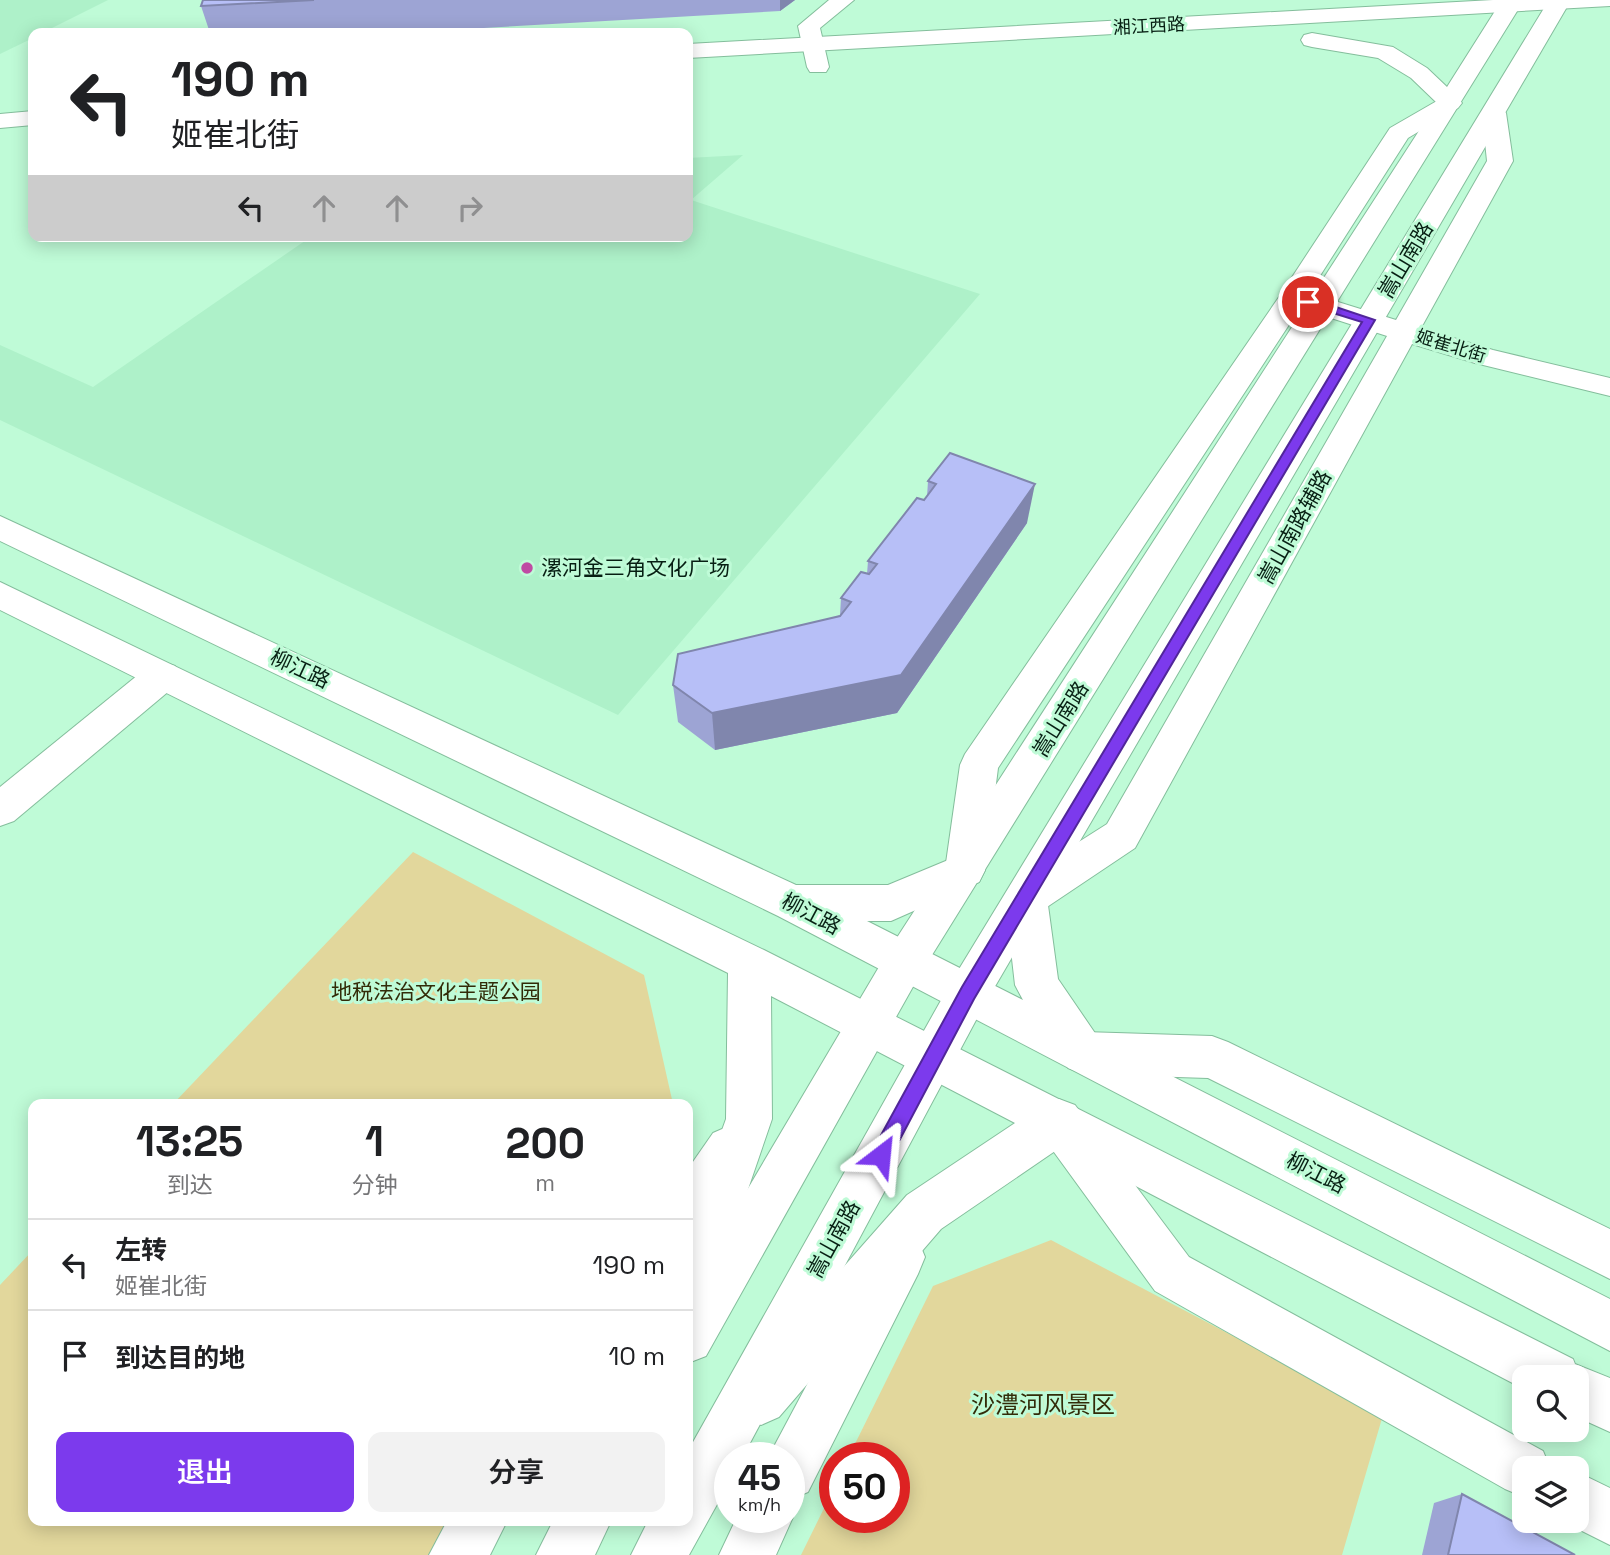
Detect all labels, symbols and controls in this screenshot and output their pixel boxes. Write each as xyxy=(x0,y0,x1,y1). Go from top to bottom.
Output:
street label: 湘江西路 xyxy=(1112,12,1186,39)
text: 190 m xyxy=(171,48,309,110)
icon: left xyxy=(56,56,147,147)
text: 姬崔北街 xyxy=(171,115,299,155)
icon: left xyxy=(232,189,270,227)
icon: ahead xyxy=(305,189,343,227)
icon: ahead xyxy=(378,189,416,227)
icon: right xyxy=(451,189,489,227)
street label: 嵩山南路 xyxy=(1372,217,1439,303)
pin xyxy=(1278,272,1338,332)
icon: arrive xyxy=(1289,283,1327,321)
street label: 姬崔北街 xyxy=(1413,324,1489,367)
street label: 嵩山南路辅路 xyxy=(1252,465,1337,588)
place label: 漯河金三角文化广场 xyxy=(541,554,730,581)
marker: 漯河金三角文化广场 xyxy=(519,560,535,576)
street label: 柳江路 xyxy=(266,643,334,694)
street label: 嵩山南路 xyxy=(1027,676,1094,762)
street label: 柳江路 xyxy=(777,887,845,940)
park label: 地税法治文化主题公园 xyxy=(331,978,541,1005)
text: 13:25 xyxy=(136,1115,243,1168)
text: 1 xyxy=(365,1115,384,1168)
text: 200 xyxy=(505,1117,585,1170)
position arrow xyxy=(844,1118,918,1192)
street label: 柳江路 xyxy=(1282,1146,1350,1199)
text: m xyxy=(535,1168,555,1198)
text: 到达 xyxy=(167,1170,213,1200)
text: 分钟 xyxy=(351,1170,397,1200)
street label: 嵩山南路 xyxy=(801,1195,866,1282)
text: 左转 xyxy=(115,1233,167,1267)
icon: left xyxy=(56,1246,94,1284)
text: 190 m xyxy=(593,1248,665,1282)
text: 姬崔北街 xyxy=(115,1271,207,1301)
icon: arrive xyxy=(56,1337,94,1375)
text: 10 m xyxy=(608,1339,665,1373)
text: 到达目的地 xyxy=(115,1341,245,1375)
map controls xyxy=(1512,1365,1589,1533)
button: search xyxy=(1512,1365,1589,1442)
park label: 沙澧河风景区 xyxy=(971,1389,1115,1420)
button: 退出 xyxy=(56,1432,354,1512)
button: 分享 xyxy=(368,1432,665,1512)
speed limit sign: 50 xyxy=(819,1442,910,1533)
text: 45 xyxy=(738,1456,781,1500)
button: layers xyxy=(1512,1456,1589,1533)
text: km/h xyxy=(738,1493,781,1516)

